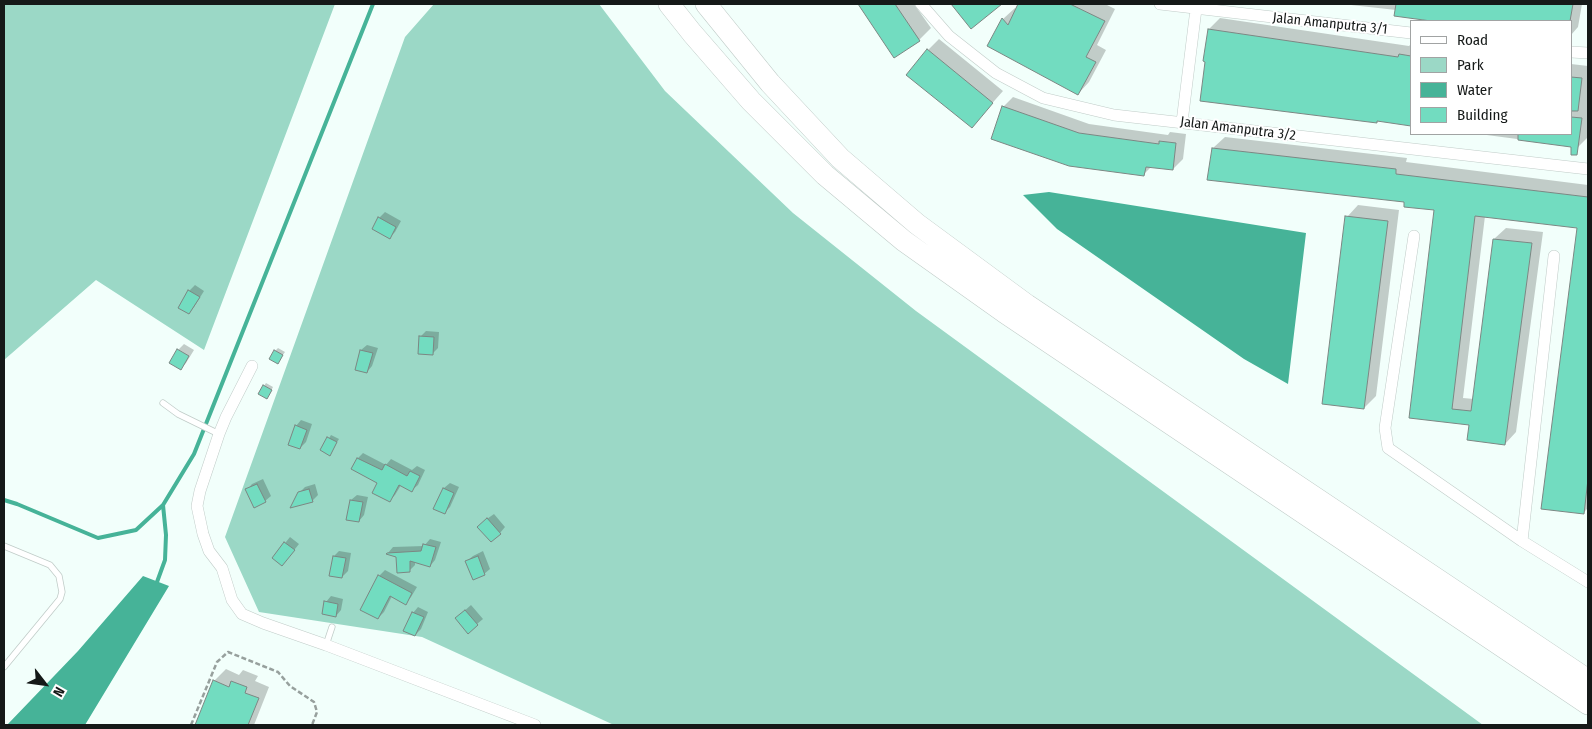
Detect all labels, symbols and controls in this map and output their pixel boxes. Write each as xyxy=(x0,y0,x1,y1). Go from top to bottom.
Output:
street label: Jalan Amanputra 3/1 xyxy=(1272,10,1388,38)
legend xyxy=(1410,20,1572,135)
text: Road xyxy=(1457,31,1488,49)
text: Park xyxy=(1457,56,1484,74)
text: Water xyxy=(1457,81,1492,99)
text: Building xyxy=(1457,106,1508,124)
street label: Jalan Amanputra 3/2 xyxy=(1179,114,1297,144)
north arrow xyxy=(20,659,70,709)
text: N xyxy=(49,684,68,700)

